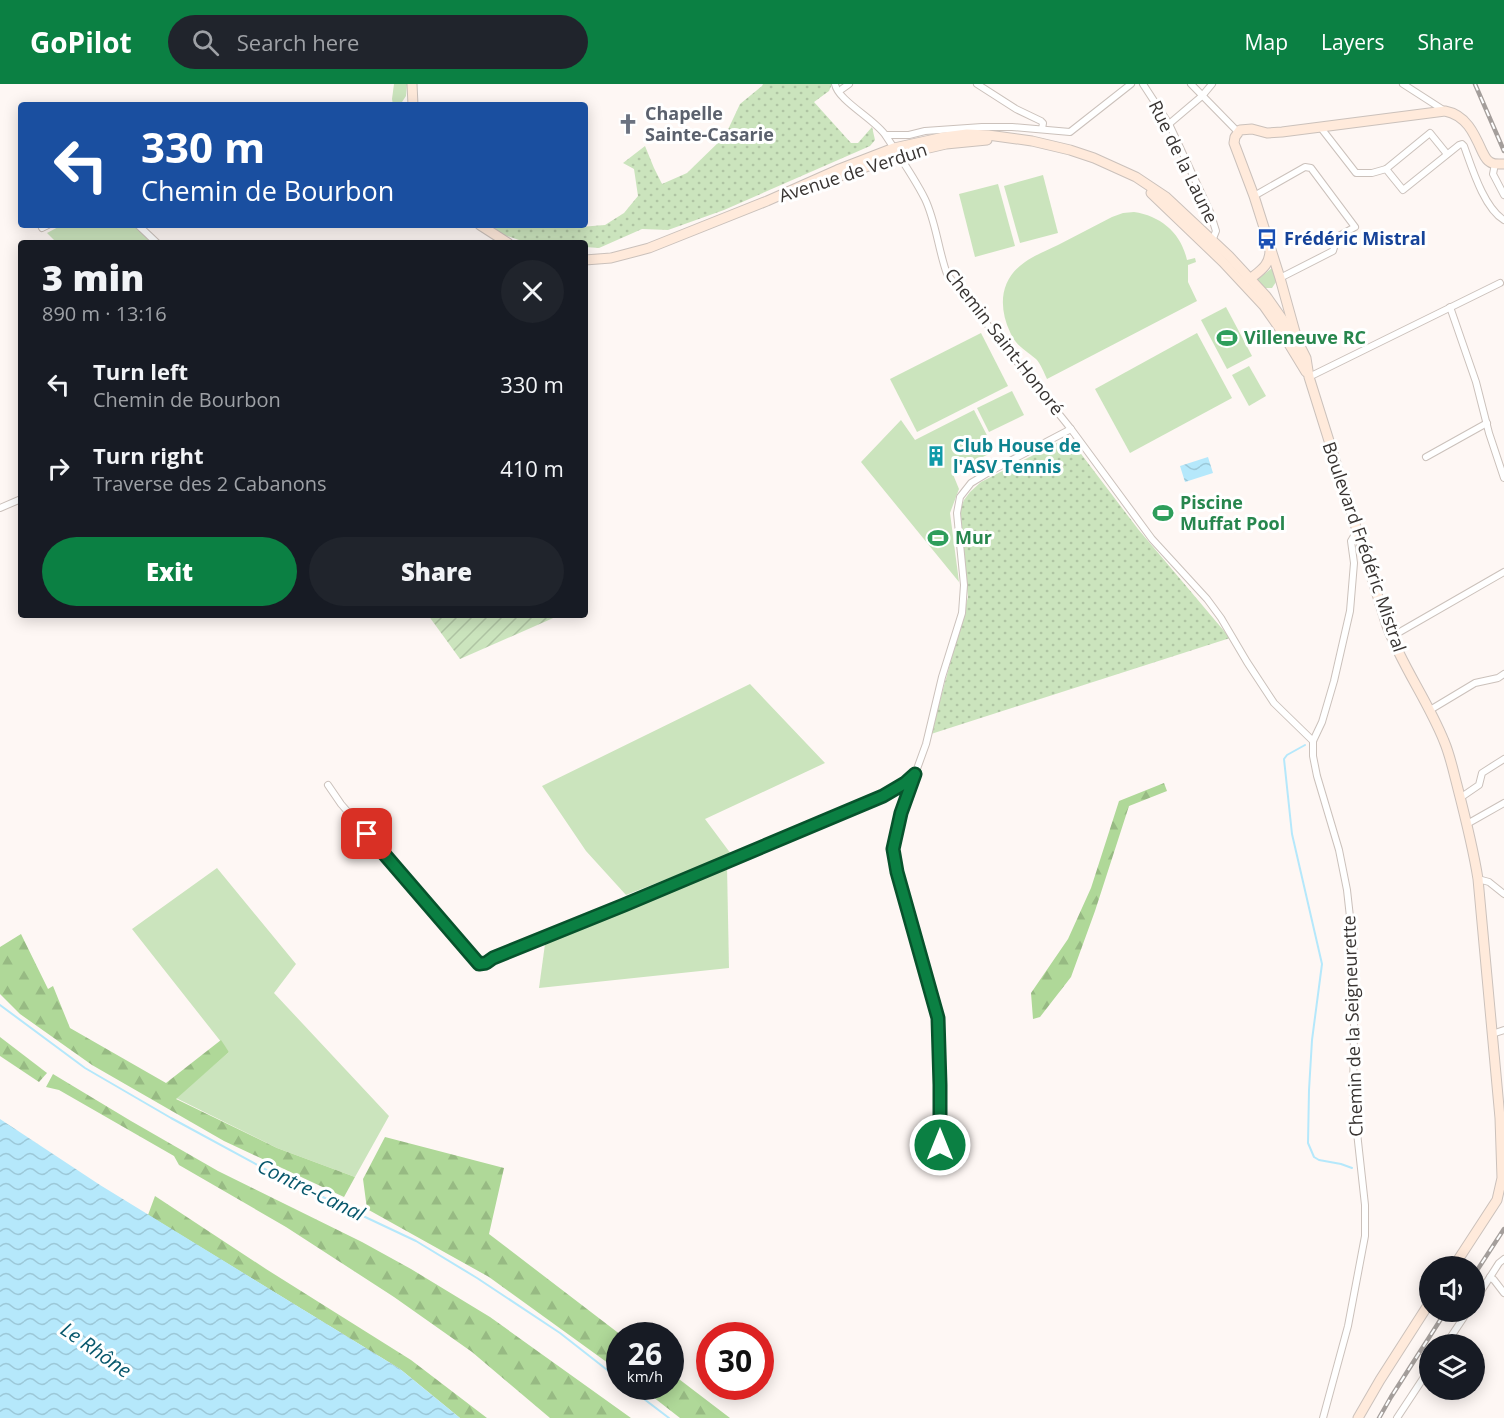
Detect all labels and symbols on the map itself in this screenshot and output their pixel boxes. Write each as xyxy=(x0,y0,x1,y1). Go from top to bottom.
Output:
street label: Rue de la Laune xyxy=(1144,96,1224,227)
place label: Chapelle Sainte-Casarie xyxy=(645,101,774,146)
church icon: Chapelle Sainte-Casarie xyxy=(616,112,640,136)
street label: Avenue de Verdun xyxy=(776,137,930,207)
place label: Frédéric Mistral xyxy=(1284,226,1426,250)
bus stop icon: Frédéric Mistral xyxy=(1255,227,1279,251)
street label: Chemin Saint-Honoré xyxy=(940,263,1070,420)
place label: Villeneuve RC xyxy=(1244,325,1366,349)
sports icon: Villeneuve RC xyxy=(1215,326,1239,350)
place label: Club House de l'ASV Tennis xyxy=(953,433,1081,478)
street label: Boulevard Frédéric Mistral xyxy=(1318,438,1412,655)
building icon: Club House de l'ASV Tennis xyxy=(924,444,948,468)
place label: Piscine Muffat Pool xyxy=(1180,490,1285,535)
sports icon: Piscine Muffat Pool xyxy=(1151,501,1175,525)
place label: Mur xyxy=(955,525,992,549)
sports icon: Mur xyxy=(926,526,950,550)
pin xyxy=(341,808,392,859)
street label: Chemin de la Seigneurette xyxy=(1336,915,1368,1137)
position arrow xyxy=(908,1113,972,1177)
water label: Contre-Canal xyxy=(253,1152,370,1228)
water label: Le Rhône xyxy=(56,1315,137,1384)
speed limit sign: 30 xyxy=(696,1322,774,1400)

